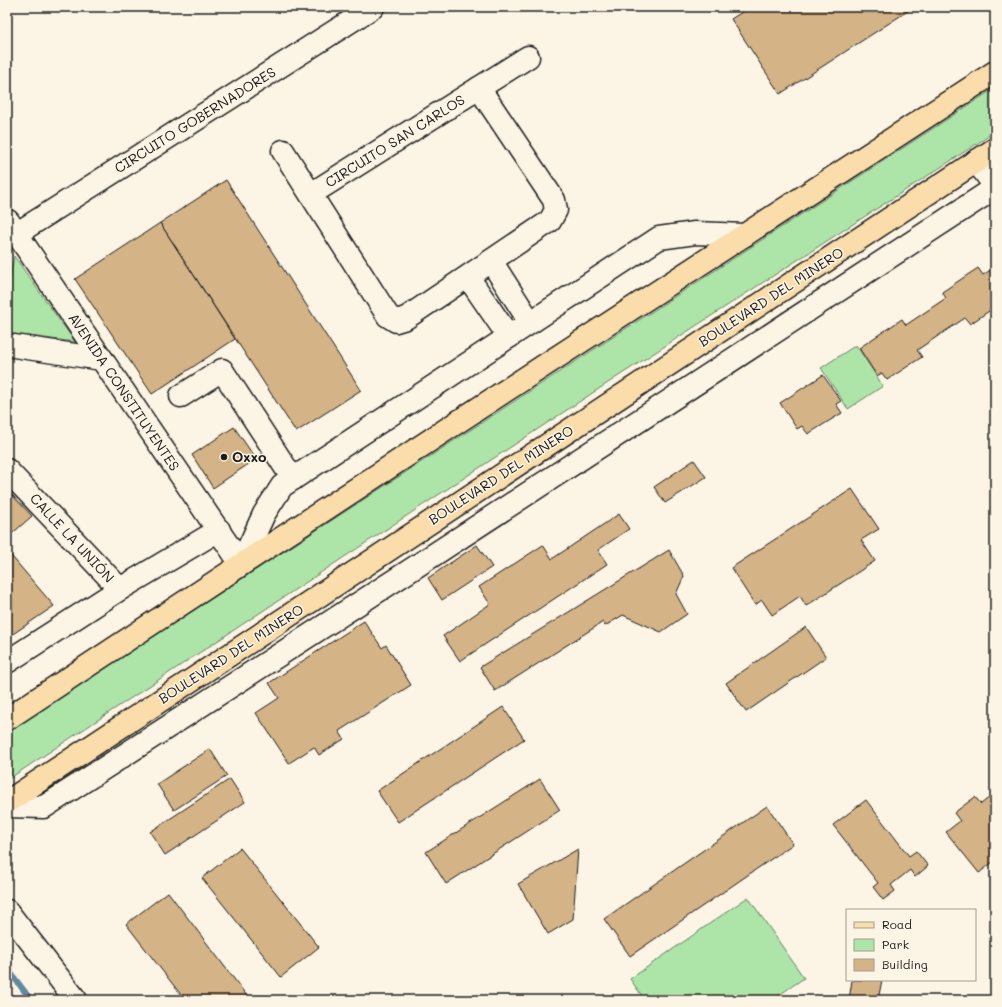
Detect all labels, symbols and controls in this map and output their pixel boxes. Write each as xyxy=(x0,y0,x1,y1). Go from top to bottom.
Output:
street label: CIRCUITO GOBERNADORES xyxy=(111,62,279,177)
street label: CIRCUITO SAN CARLOS xyxy=(321,90,468,191)
street label: BOULEVARD DEL MINERO xyxy=(695,242,847,351)
street label: AVENIDA CONSTITUYENTES xyxy=(64,309,184,474)
street label: BOULEVARD DEL MINERO xyxy=(425,420,577,529)
place label: Oxxo xyxy=(232,447,267,466)
marker: Oxxo xyxy=(219,452,229,462)
street label: CALLE LA UNIÓN xyxy=(26,489,119,586)
street label: BOULEVARD DEL MINERO xyxy=(155,599,307,708)
legend xyxy=(846,909,976,981)
text: Road xyxy=(882,916,912,932)
text: Park xyxy=(882,936,909,952)
text: Building xyxy=(882,956,928,972)

